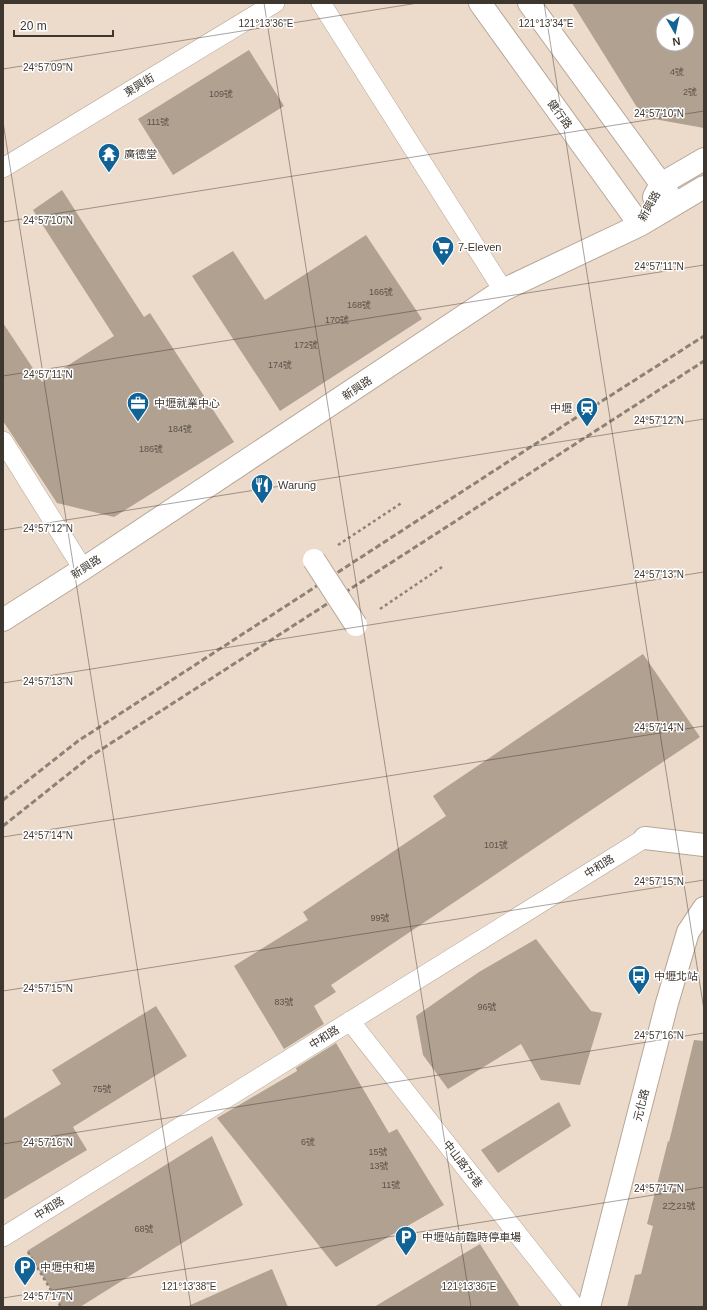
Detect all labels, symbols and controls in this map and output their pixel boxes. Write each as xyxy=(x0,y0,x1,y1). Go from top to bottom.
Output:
scale bar xyxy=(14,12,113,38)
north arrow xyxy=(655,12,695,52)
text: 121°13'36"E xyxy=(238,18,294,29)
text: 121°13'34"E xyxy=(518,18,574,29)
text: 20 m xyxy=(20,19,47,33)
text: N xyxy=(672,35,681,48)
text: 24°57'09"N xyxy=(23,62,73,73)
house number: 4號 xyxy=(670,67,684,77)
street label: 東興街 xyxy=(122,71,156,99)
house number: 2號 xyxy=(683,87,697,97)
house number: 109號 xyxy=(209,89,233,99)
street label: 健行路 xyxy=(545,97,575,131)
text: 24°57'10"N xyxy=(634,108,684,119)
house number: 111號 xyxy=(147,117,169,127)
temple icon: 廣德堂 xyxy=(96,141,122,174)
place label: 廣德堂 xyxy=(124,148,157,160)
street label: 新興路 xyxy=(636,189,662,223)
text: 24°57'10"N xyxy=(23,215,73,226)
supermarket icon: 7-Eleven xyxy=(430,234,456,267)
place label: 7-Eleven xyxy=(458,241,501,253)
text: 24°57'11"N xyxy=(634,261,684,272)
house number: 166號 xyxy=(369,287,393,297)
house number: 168號 xyxy=(347,300,371,310)
house number: 170號 xyxy=(325,315,349,325)
house number: 172號 xyxy=(294,340,318,350)
house number: 174號 xyxy=(268,360,292,370)
text: 24°57'11"N xyxy=(23,369,73,380)
street label: 新興路 xyxy=(340,374,374,402)
office icon: 中壢就業中心 xyxy=(125,390,151,423)
station icon: 中壢 xyxy=(574,395,600,428)
place label: 中壢就業中心 xyxy=(154,397,220,409)
place label: 中壢 xyxy=(550,402,572,414)
text: 24°57'12"N xyxy=(634,415,684,426)
house number: 184號 xyxy=(168,424,192,434)
house number: 186號 xyxy=(139,444,163,454)
restaurant icon: Warung xyxy=(249,472,275,505)
place label: Warung xyxy=(278,479,316,491)
text: 24°57'12"N xyxy=(23,523,73,534)
street label: 新興路 xyxy=(69,553,103,581)
text: 24°57'13"N xyxy=(634,569,684,580)
text: 24°57'13"N xyxy=(23,676,73,687)
text: 24°57'14"N xyxy=(634,722,684,733)
text: 24°57'14"N xyxy=(23,830,73,841)
house number: 101號 xyxy=(484,840,508,850)
street label: 中和路 xyxy=(582,852,616,880)
text: 24°57'15"N xyxy=(634,876,684,887)
house number: 99號 xyxy=(370,913,390,923)
bus stop icon: 中壢北站 xyxy=(626,963,652,996)
place label: 中壢北站 xyxy=(654,970,698,982)
text: 24°57'15"N xyxy=(23,983,73,994)
house number: 83號 xyxy=(274,997,294,1007)
house number: 96號 xyxy=(477,1002,497,1012)
street label: 中和路 xyxy=(307,1023,341,1051)
text: 24°57'16"N xyxy=(634,1030,684,1041)
house number: 75號 xyxy=(92,1084,112,1094)
street label: 元化路 xyxy=(631,1088,651,1122)
text: 24°57'16"N xyxy=(23,1137,73,1148)
house number: 6號 xyxy=(301,1137,315,1147)
street label: 中山路75巷 xyxy=(441,1138,485,1190)
house number: 15號 xyxy=(368,1147,388,1157)
house number: 13號 xyxy=(369,1161,389,1171)
house number: 11號 xyxy=(382,1180,400,1190)
text: 24°57'17"N xyxy=(634,1183,684,1194)
street label: 中和路 xyxy=(32,1194,66,1222)
house number: 2之21號 xyxy=(662,1201,696,1211)
house number: 68號 xyxy=(134,1224,154,1234)
parking icon: 中壢站前臨時停車場 xyxy=(393,1224,419,1257)
place label: 中壢站前臨時停車場 xyxy=(422,1231,521,1243)
parking icon: 中壢中和場 xyxy=(12,1254,38,1287)
place label: 中壢中和場 xyxy=(40,1261,95,1273)
text: 121°13'38"E xyxy=(161,1281,217,1292)
text: 121°13'36"E xyxy=(441,1281,497,1292)
text: 24°57'17"N xyxy=(23,1291,73,1302)

